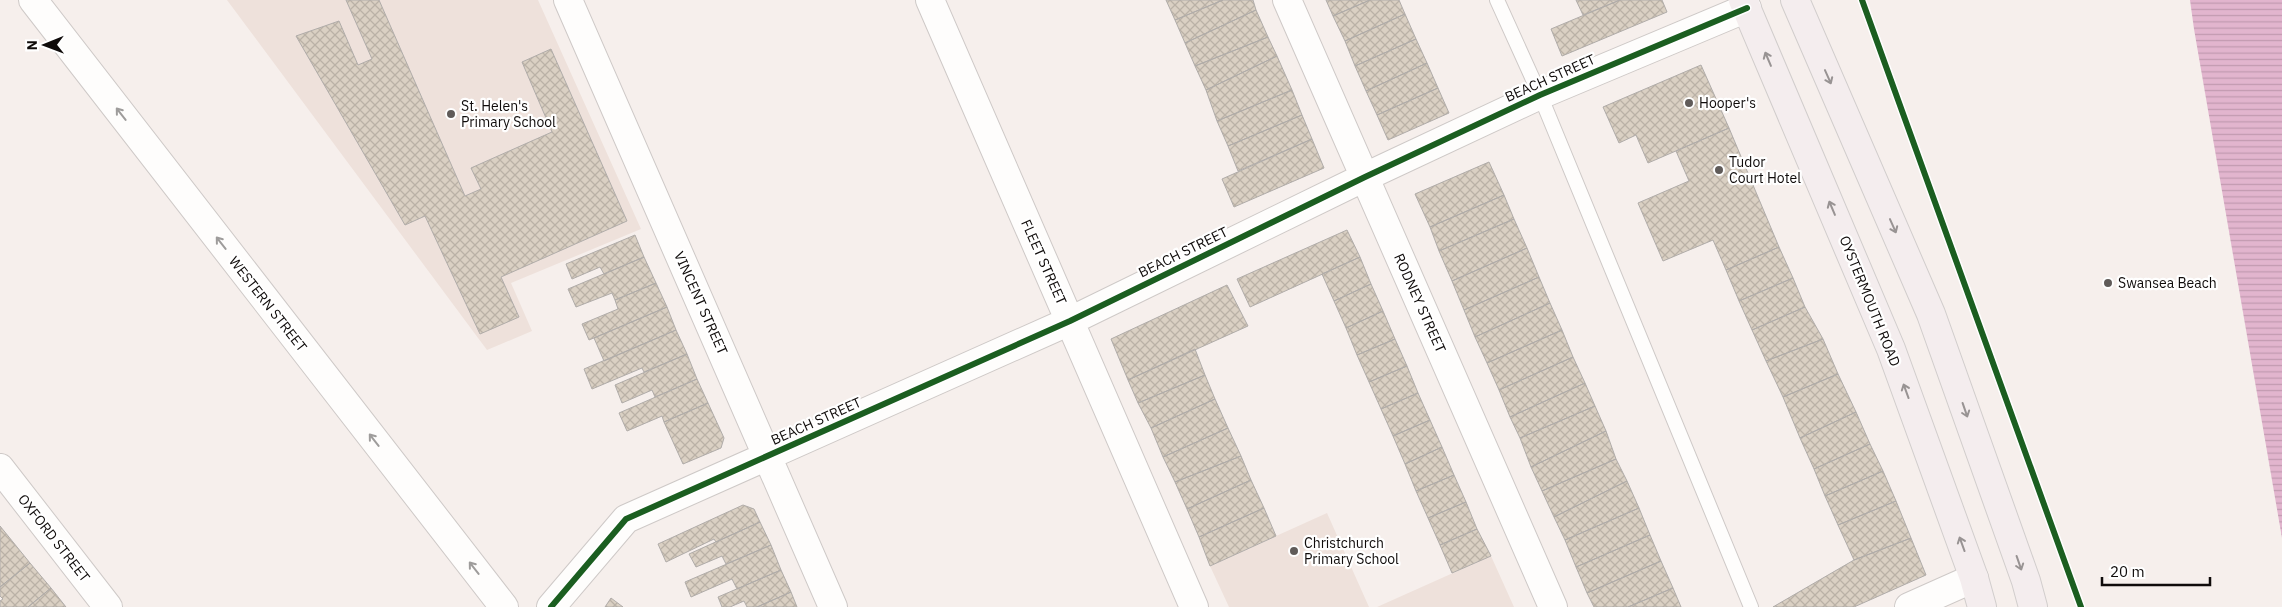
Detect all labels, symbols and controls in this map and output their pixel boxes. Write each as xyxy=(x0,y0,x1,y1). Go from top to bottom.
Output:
north arrow xyxy=(20,20,70,70)
text: N xyxy=(23,40,41,50)
street label: BEACH STREET xyxy=(1502,50,1598,106)
one-way arrow xyxy=(1763,52,1773,67)
one-way arrow xyxy=(1824,69,1834,84)
place label: Hooper's xyxy=(1699,94,1756,112)
place label: St. Helen's Primary School xyxy=(461,97,556,131)
marker: Hooper's xyxy=(1683,97,1695,109)
one-way arrow xyxy=(116,107,126,121)
marker: St. Helen's Primary School xyxy=(445,108,457,120)
place label: Tudor Court Hotel xyxy=(1729,153,1801,187)
marker: Tudor Court Hotel xyxy=(1713,164,1725,176)
one-way arrow xyxy=(1826,201,1835,216)
street label: FLEET STREET xyxy=(1017,216,1071,308)
one-way arrow xyxy=(1888,218,1898,233)
street label: BEACH STREET xyxy=(1135,223,1231,281)
street label: OYSTERMOUTH ROAD xyxy=(1836,233,1904,369)
one-way arrow xyxy=(215,236,226,249)
street label: VINCENT STREET xyxy=(670,248,732,358)
street label: RODNEY STREET xyxy=(1390,251,1450,355)
street label: WESTERN STREET xyxy=(225,253,311,355)
place label: Swansea Beach xyxy=(2118,274,2217,292)
marker: Swansea Beach xyxy=(2102,277,2114,289)
one-way arrow xyxy=(1901,384,1910,399)
street label: BEACH STREET xyxy=(768,393,864,449)
one-way arrow xyxy=(1961,402,1970,417)
one-way arrow xyxy=(369,433,379,447)
street label: OXFORD STREET xyxy=(14,490,94,586)
place label: Christchurch Primary School xyxy=(1304,534,1399,568)
one-way arrow xyxy=(1957,537,1966,552)
marker: Christchurch Primary School xyxy=(1288,545,1300,557)
scale bar xyxy=(2102,554,2210,586)
one-way arrow xyxy=(2015,555,2024,570)
one-way arrow xyxy=(468,562,479,575)
text: 20 m xyxy=(2110,562,2145,581)

